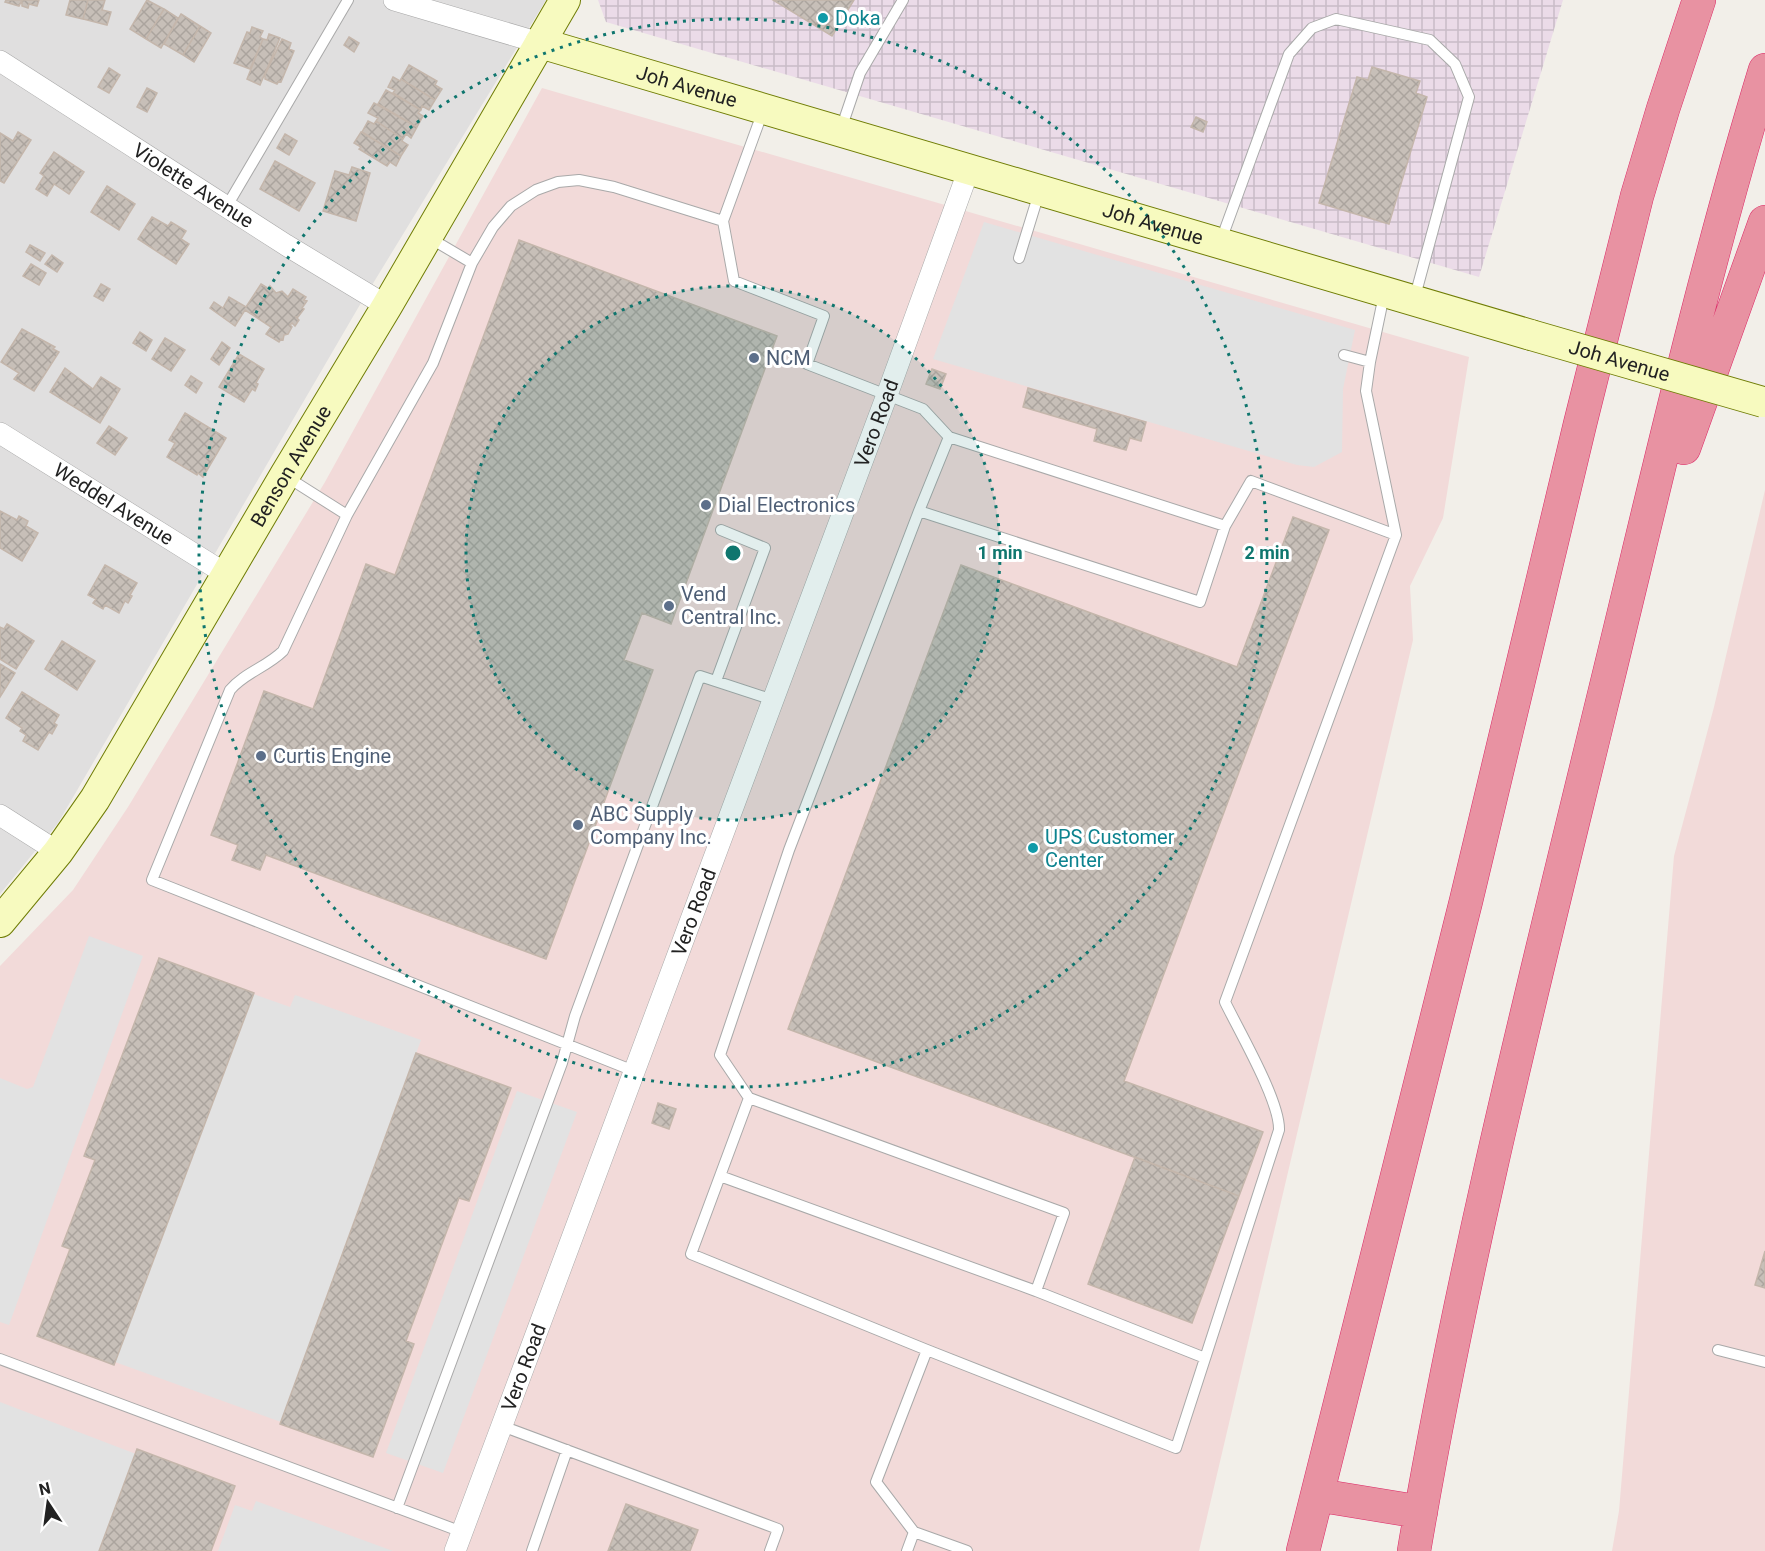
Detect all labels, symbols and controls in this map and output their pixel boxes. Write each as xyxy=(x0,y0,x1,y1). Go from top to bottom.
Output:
place label: Doka xyxy=(835,6,881,30)
marker: Doka xyxy=(816,11,830,25)
street label: Joh Avenue xyxy=(634,60,740,112)
street label: Violette Avenue xyxy=(129,138,258,233)
street label: Joh Avenue xyxy=(1100,197,1206,250)
street label: Joh Avenue xyxy=(1566,335,1673,386)
place label: NCM xyxy=(766,346,811,370)
marker: NCM xyxy=(747,351,761,365)
street label: Vero Road xyxy=(849,376,904,470)
street label: Benson Avenue xyxy=(245,401,336,531)
street label: Weddel Avenue xyxy=(49,458,178,550)
place label: Dial Electronics xyxy=(718,493,855,517)
marker: Dial Electronics xyxy=(699,498,713,512)
text: 1 min xyxy=(977,542,1023,563)
text: 2 min xyxy=(1244,542,1290,563)
centre of rings xyxy=(723,543,743,563)
place label: Vend Central Inc. xyxy=(681,582,782,629)
marker: Vend Central Inc. xyxy=(662,599,676,613)
place label: Curtis Engine xyxy=(273,744,391,768)
marker: Curtis Engine xyxy=(254,749,268,763)
place label: ABC Supply Company Inc. xyxy=(590,802,712,849)
marker: ABC Supply Company Inc. xyxy=(571,818,585,832)
place label: UPS Customer Center xyxy=(1045,825,1175,872)
marker: UPS Customer Center xyxy=(1026,841,1040,855)
street label: Vero Road xyxy=(666,865,721,959)
street label: Vero Road xyxy=(496,1320,551,1415)
north arrow xyxy=(18,1473,78,1533)
text: N xyxy=(37,1478,52,1499)

